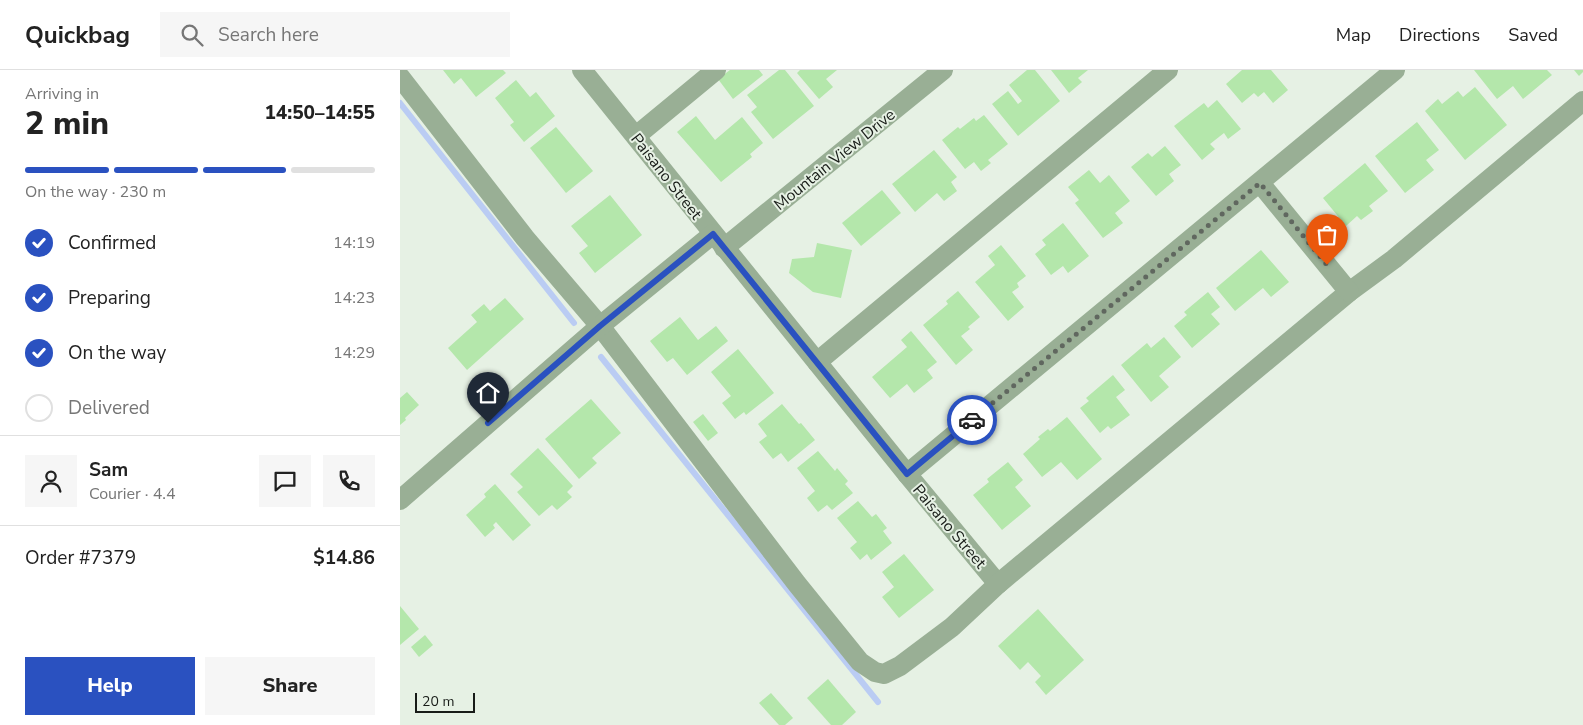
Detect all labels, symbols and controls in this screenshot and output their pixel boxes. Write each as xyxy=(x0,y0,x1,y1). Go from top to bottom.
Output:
search box xyxy=(160,12,510,57)
text: Quickbag xyxy=(25,19,130,51)
icon: search xyxy=(178,21,206,49)
text: Search here xyxy=(218,22,319,48)
text: Map xyxy=(1336,23,1371,47)
text: Directions xyxy=(1399,23,1480,47)
text: Saved xyxy=(1508,23,1558,47)
text: Arriving in xyxy=(25,83,99,105)
text: 14:50–14:55 xyxy=(264,100,375,126)
text: 2 min xyxy=(25,102,109,145)
street label: Mountain View Drive xyxy=(769,104,900,216)
street label: Paisano Street xyxy=(626,129,707,225)
text: On the way · 230 m xyxy=(25,181,166,203)
pin xyxy=(1306,214,1348,265)
icon: bag xyxy=(1313,221,1341,249)
icon: check xyxy=(25,229,53,257)
text: Confirmed xyxy=(68,230,156,256)
text: 14:19 xyxy=(333,232,375,254)
icon: check xyxy=(25,284,53,312)
text: Preparing xyxy=(68,285,151,311)
text: 14:23 xyxy=(333,287,375,309)
icon: check xyxy=(25,339,53,367)
text: On the way xyxy=(68,340,166,366)
text: 14:29 xyxy=(333,342,375,364)
pin xyxy=(467,372,509,423)
icon: home xyxy=(474,379,502,407)
text: Delivered xyxy=(68,395,150,421)
courier xyxy=(947,395,997,445)
icon: car xyxy=(958,406,986,434)
button: person xyxy=(25,455,77,507)
button: chat xyxy=(259,455,311,507)
button: phone xyxy=(323,455,375,507)
text: Sam xyxy=(89,457,128,483)
street label: Paisano Street xyxy=(907,480,991,574)
text: Courier · 4.4 xyxy=(89,483,175,505)
text: Order #7379 xyxy=(25,545,136,571)
text: $14.86 xyxy=(313,545,375,571)
button: Help xyxy=(25,657,195,715)
button: Share xyxy=(205,657,375,715)
scale bar xyxy=(415,690,475,713)
text: 20 m xyxy=(422,692,454,711)

